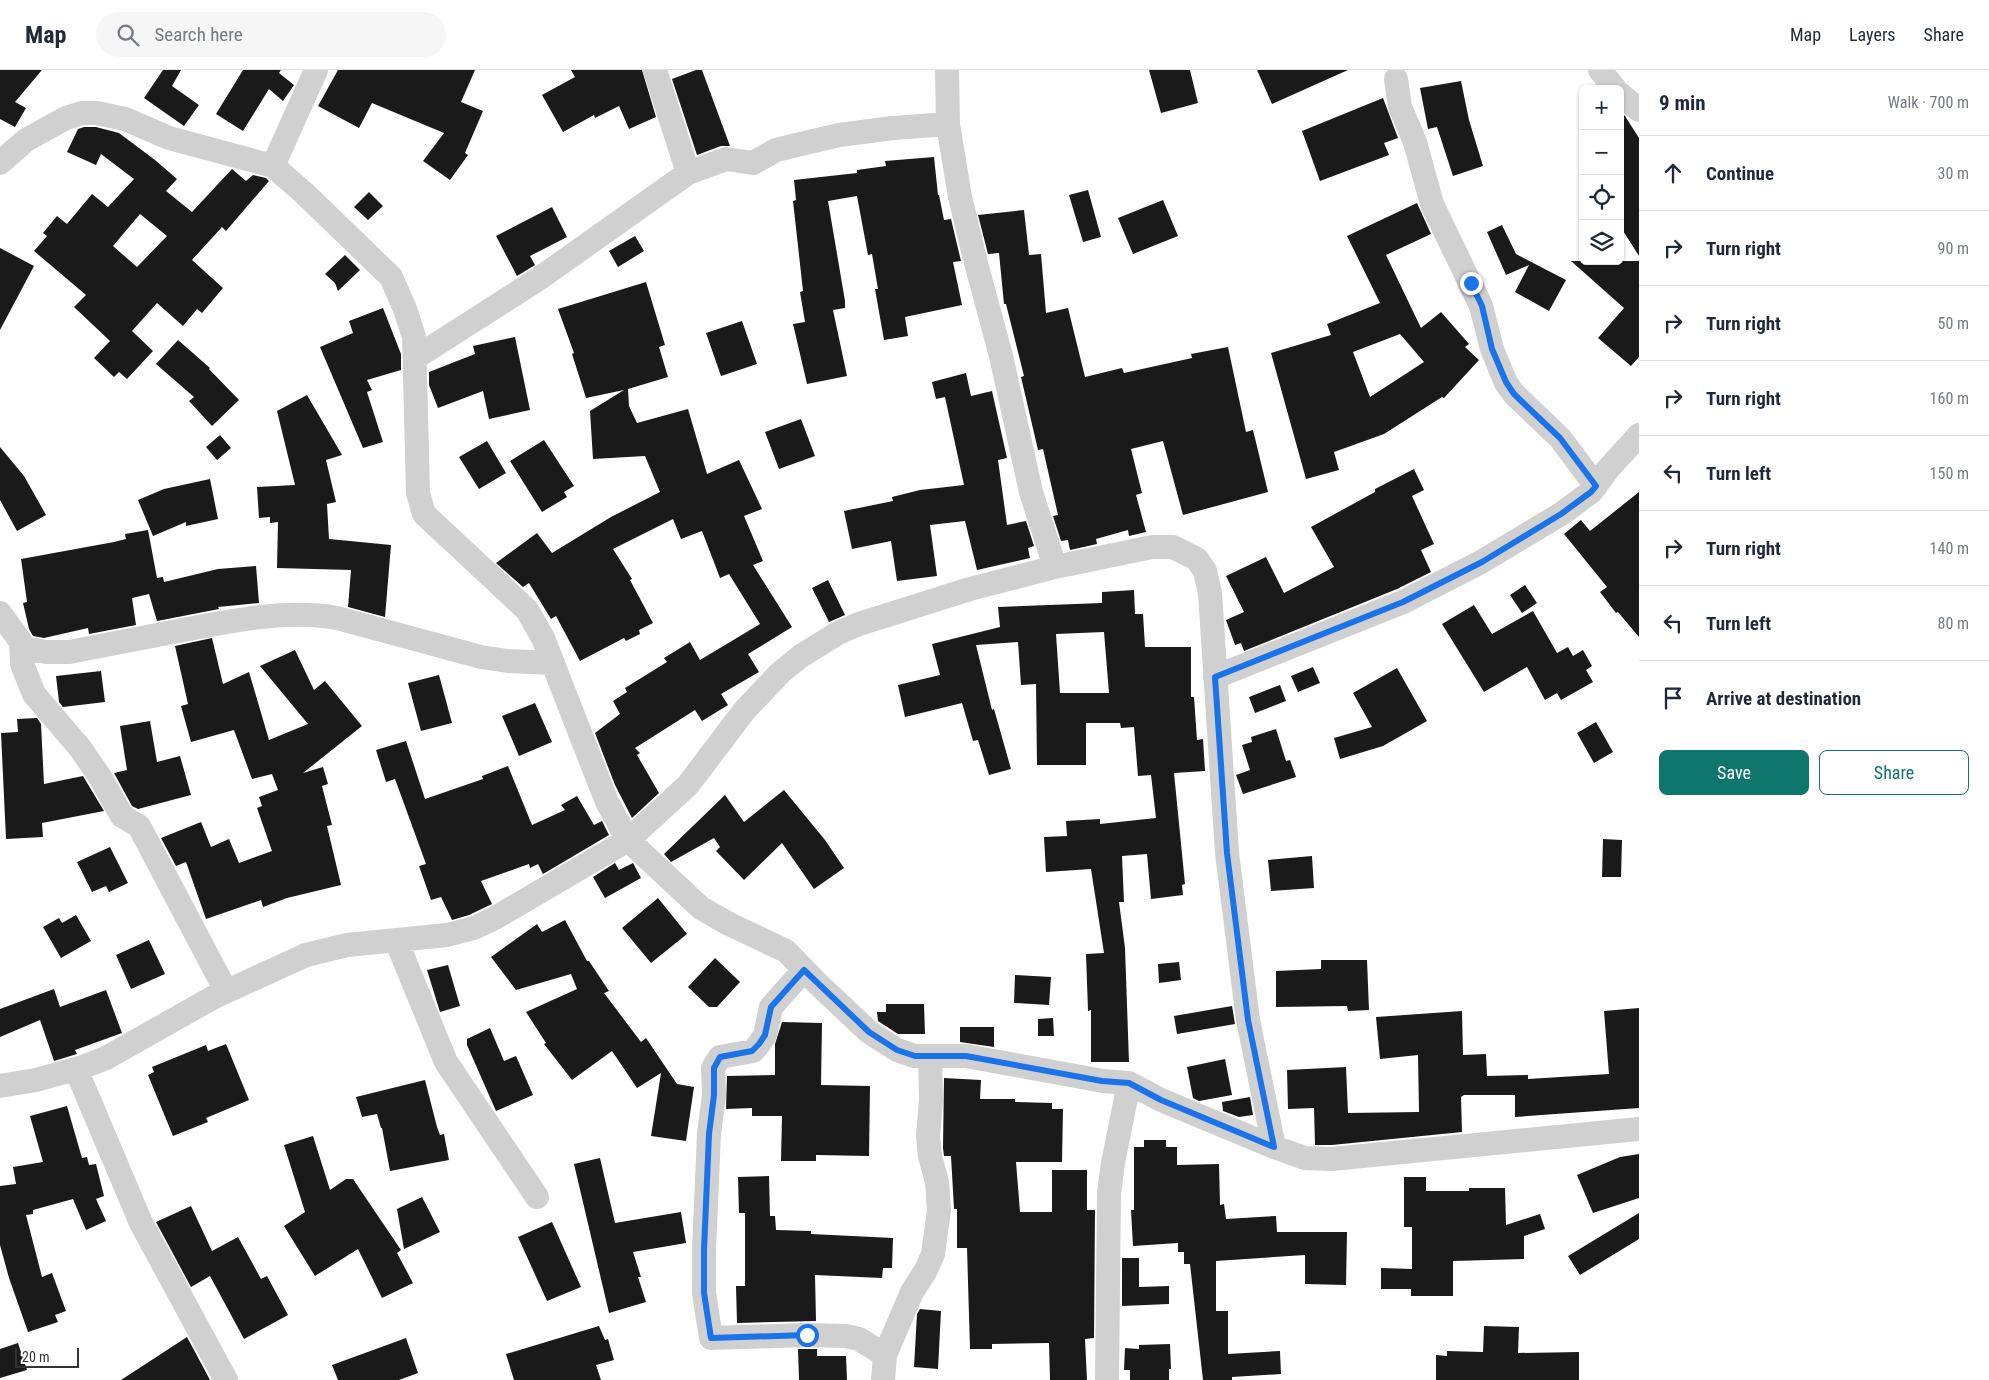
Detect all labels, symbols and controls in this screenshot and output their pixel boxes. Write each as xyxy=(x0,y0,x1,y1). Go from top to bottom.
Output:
search box xyxy=(96,12,446,57)
text: Map xyxy=(25,21,66,49)
icon: search xyxy=(114,21,142,49)
text: Search here xyxy=(154,23,243,46)
text: Map xyxy=(1790,24,1821,45)
text: Layers xyxy=(1849,24,1896,45)
text: Share xyxy=(1924,24,1964,45)
map controls xyxy=(1579,85,1624,265)
button: + xyxy=(1579,85,1624,130)
text: 9 min xyxy=(1659,91,1706,115)
text: Walk · 700 m xyxy=(1888,93,1969,112)
button: − xyxy=(1579,130,1624,175)
icon: ahead xyxy=(1659,159,1687,187)
text: Continue xyxy=(1706,162,1774,185)
text: 30 m xyxy=(1937,164,1969,183)
button: locate xyxy=(1579,175,1624,220)
button: layers xyxy=(1579,220,1624,265)
icon: right xyxy=(1659,234,1687,262)
text: Turn right xyxy=(1706,237,1781,260)
text: 90 m xyxy=(1937,239,1969,258)
route end xyxy=(1460,272,1483,295)
icon: right xyxy=(1659,309,1687,337)
text: Turn right xyxy=(1706,312,1781,335)
text: 50 m xyxy=(1937,314,1969,333)
icon: right xyxy=(1659,384,1687,412)
text: Turn right xyxy=(1706,387,1781,410)
text: 160 m xyxy=(1930,389,1969,408)
icon: left xyxy=(1659,459,1687,487)
text: Turn left xyxy=(1706,462,1771,485)
text: 150 m xyxy=(1930,464,1969,483)
icon: right xyxy=(1659,534,1687,562)
text: Turn right xyxy=(1706,537,1781,560)
text: 140 m xyxy=(1930,539,1969,558)
icon: left xyxy=(1659,609,1687,637)
text: Turn left xyxy=(1706,612,1771,635)
text: 80 m xyxy=(1937,614,1969,633)
icon: arrive xyxy=(1659,684,1687,712)
text: Arrive at destination xyxy=(1706,687,1861,710)
button: Save xyxy=(1659,750,1809,795)
button: Share xyxy=(1819,750,1969,795)
route start xyxy=(796,1324,819,1347)
scale bar xyxy=(15,1345,79,1368)
text: 20 m xyxy=(22,1349,50,1365)

